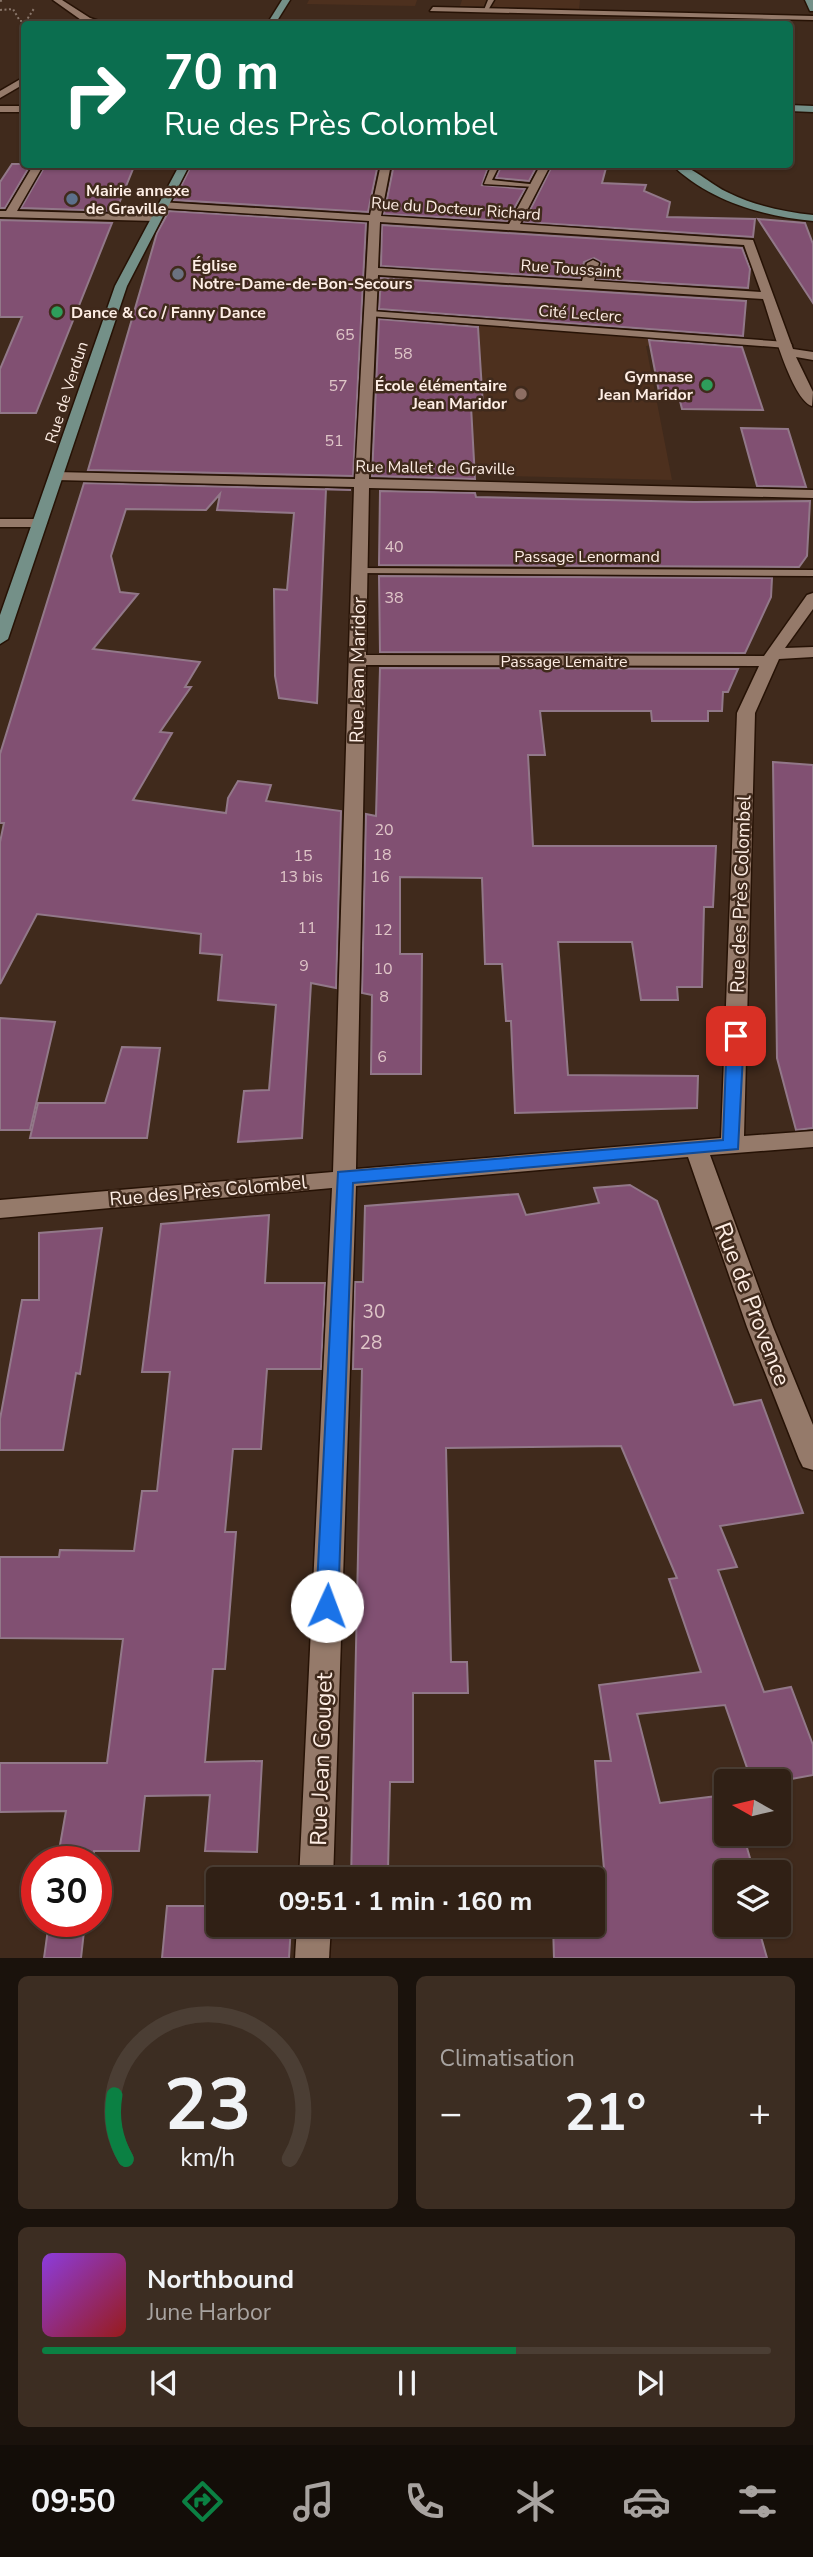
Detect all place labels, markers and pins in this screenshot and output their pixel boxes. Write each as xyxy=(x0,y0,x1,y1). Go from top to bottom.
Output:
place label: Mairie annexe de Graville xyxy=(86,180,190,220)
marker: Mairie annexe de Graville xyxy=(64,191,80,207)
place label: Église Notre-Dame-de-Bon-Secours xyxy=(192,255,413,295)
marker: Église Notre-Dame-de-Bon-Secours xyxy=(170,266,186,282)
place label: Dance & Co / Fanny Dance xyxy=(71,302,266,324)
marker: Dance & Co / Fanny Dance xyxy=(49,304,65,320)
place label: Gymnase Jean Maridor xyxy=(597,366,694,406)
place label: École élémentaire Jean Maridor xyxy=(375,375,508,415)
marker: Gymnase Jean Maridor xyxy=(699,377,715,393)
marker: École élémentaire Jean Maridor xyxy=(513,386,529,402)
pin xyxy=(706,1006,766,1066)

